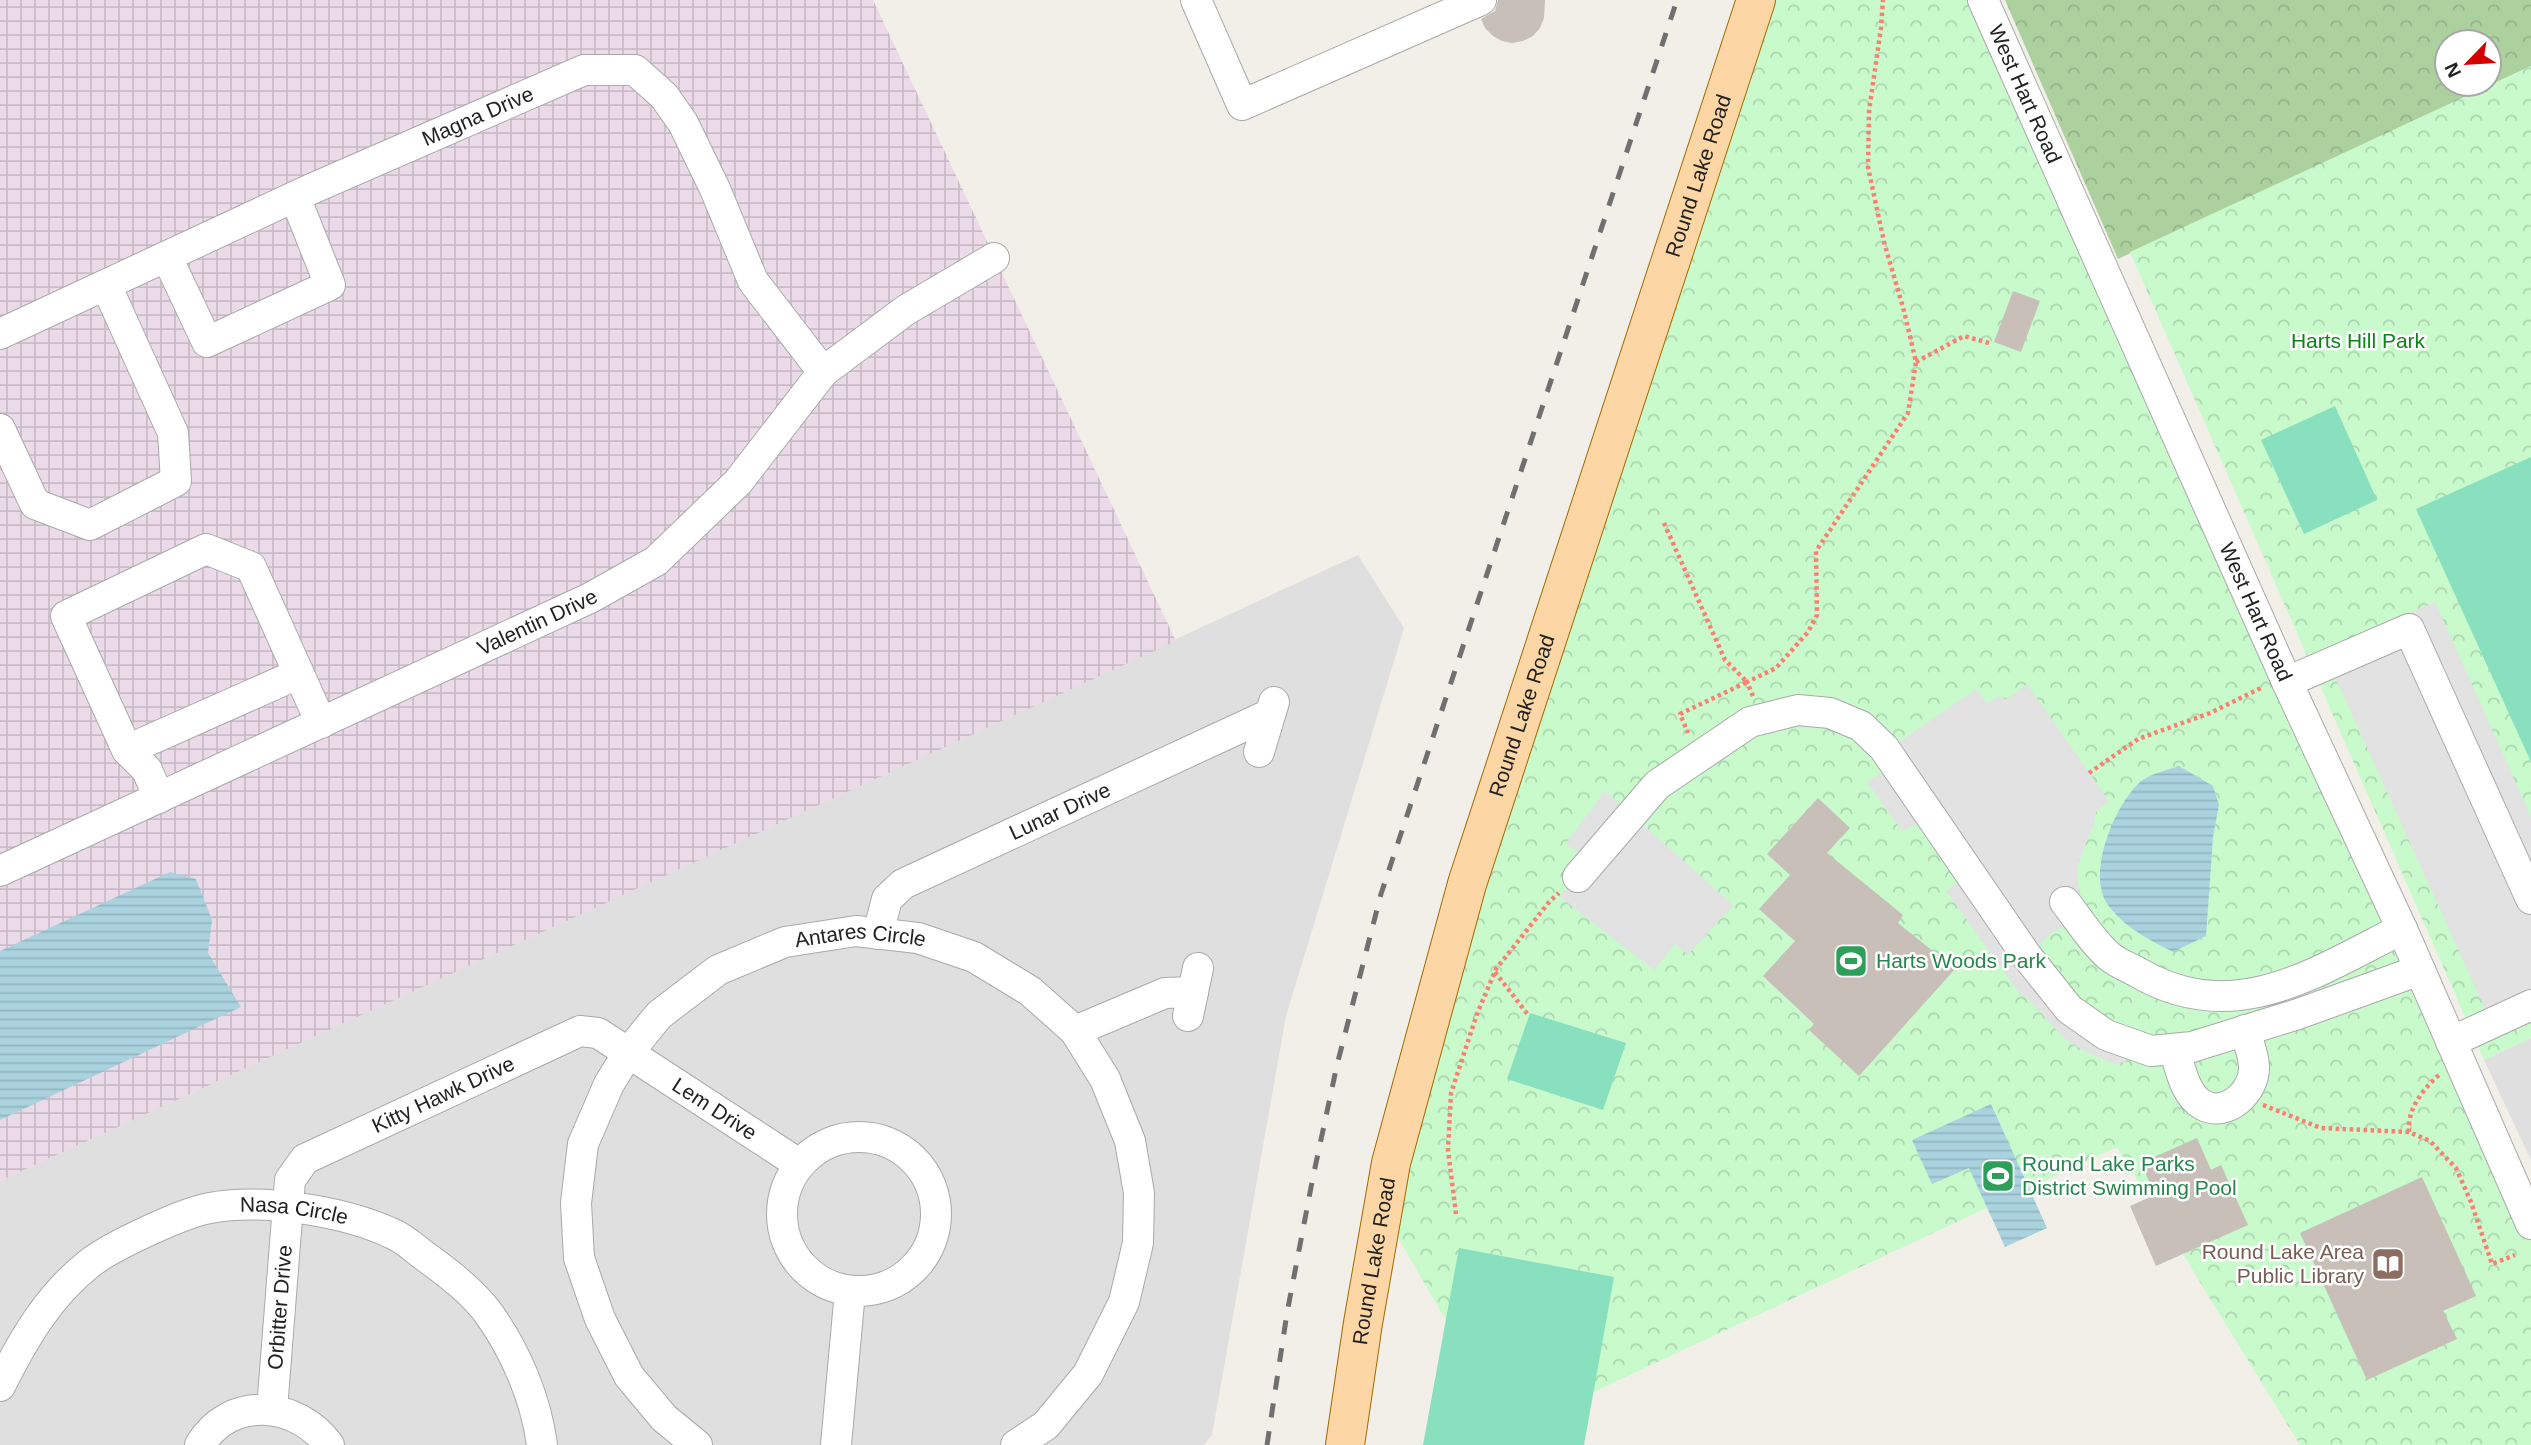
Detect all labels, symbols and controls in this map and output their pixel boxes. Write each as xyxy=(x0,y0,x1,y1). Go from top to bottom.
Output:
street label: West Hart Road xyxy=(1985,21,2066,167)
north arrow xyxy=(2433,28,2503,98)
text: N xyxy=(2441,59,2465,81)
street label: Magna Drive xyxy=(418,82,537,150)
street label: Round Lake Road xyxy=(1661,92,1735,260)
park label: Harts Hill Park xyxy=(2291,329,2426,352)
street label: West Hart Road xyxy=(2215,539,2297,685)
street label: Valentin Drive xyxy=(474,584,601,660)
street label: Round Lake Road xyxy=(1484,631,1559,800)
street label: Lunar Drive xyxy=(1006,778,1114,844)
street label: Antares Circle xyxy=(793,919,929,951)
sports icon: Harts Woods Park xyxy=(1832,942,1870,980)
place label: Harts Woods Park xyxy=(1876,949,2046,972)
street label: Kitty Hawk Drive xyxy=(368,1051,518,1137)
street label: Lem Drive xyxy=(668,1073,761,1144)
place label: Round Lake Parks District Swimming Pool xyxy=(2022,1152,2237,1199)
sports icon: Round Lake Parks District Swimming Pool xyxy=(1979,1157,2017,1195)
street label: Round Lake Road xyxy=(1348,1176,1399,1346)
street label: Nasa Circle xyxy=(240,1193,351,1228)
place label: Round Lake Area Public Library xyxy=(2202,1240,2364,1287)
street label: Orbitter Drive xyxy=(263,1244,296,1370)
library icon: Round Lake Area Public Library xyxy=(2369,1245,2407,1283)

